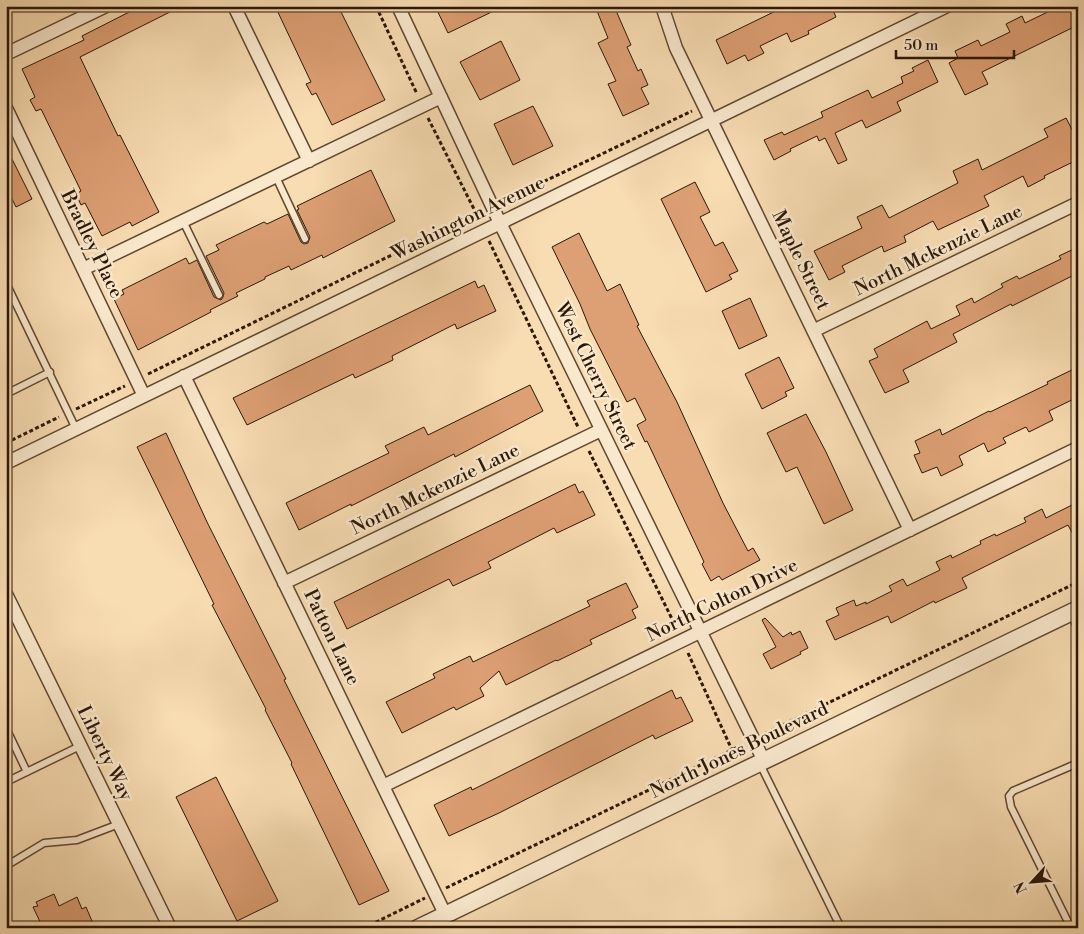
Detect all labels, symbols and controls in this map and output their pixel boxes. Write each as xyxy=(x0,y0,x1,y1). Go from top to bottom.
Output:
scale bar xyxy=(896,28,1014,60)
text: 50 m xyxy=(904,36,938,55)
street label: Washington Avenue xyxy=(386,170,549,266)
street label: Bradley Place xyxy=(55,185,129,302)
street label: North Mckenzie Lane xyxy=(850,199,1026,301)
street label: Maple Street xyxy=(767,206,836,314)
street label: West Cherry Street xyxy=(550,298,642,454)
street label: North Mckenzie Lane xyxy=(347,438,523,540)
street label: North Colton Drive xyxy=(642,553,802,647)
street label: Patton Lane xyxy=(298,585,366,689)
street label: North Jones Boulevard xyxy=(646,696,832,804)
street label: Liberty Way xyxy=(72,702,139,805)
north arrow xyxy=(1006,856,1056,906)
text: N xyxy=(1011,878,1032,896)

